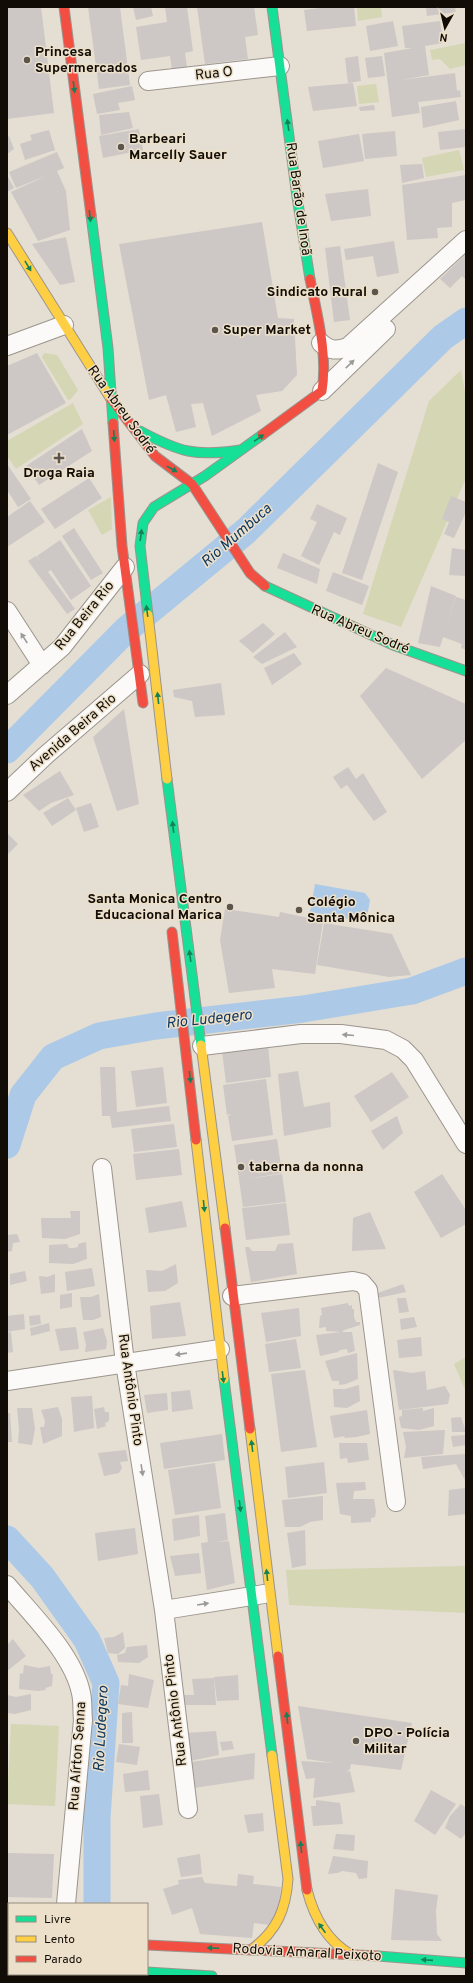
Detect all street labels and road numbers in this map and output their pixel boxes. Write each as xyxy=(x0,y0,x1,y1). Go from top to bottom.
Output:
street label: Rua O xyxy=(194,64,234,84)
street label: Rua Barão de Inoã xyxy=(282,141,314,257)
street label: Rua Abreu Sodré xyxy=(83,363,159,457)
street label: Rua Beira Rio xyxy=(52,578,118,654)
street label: Rua Abreu Sodré xyxy=(308,602,412,658)
street label: Avenida Beira Rio xyxy=(26,690,120,776)
street label: Rua Antônio Pinto xyxy=(114,1333,146,1447)
street label: Rua Antônio Pinto xyxy=(161,1653,191,1767)
street label: Rua Aírton Senna xyxy=(66,1701,90,1811)
street label: Rodovia Amaral Peixoto xyxy=(232,1941,382,1965)

